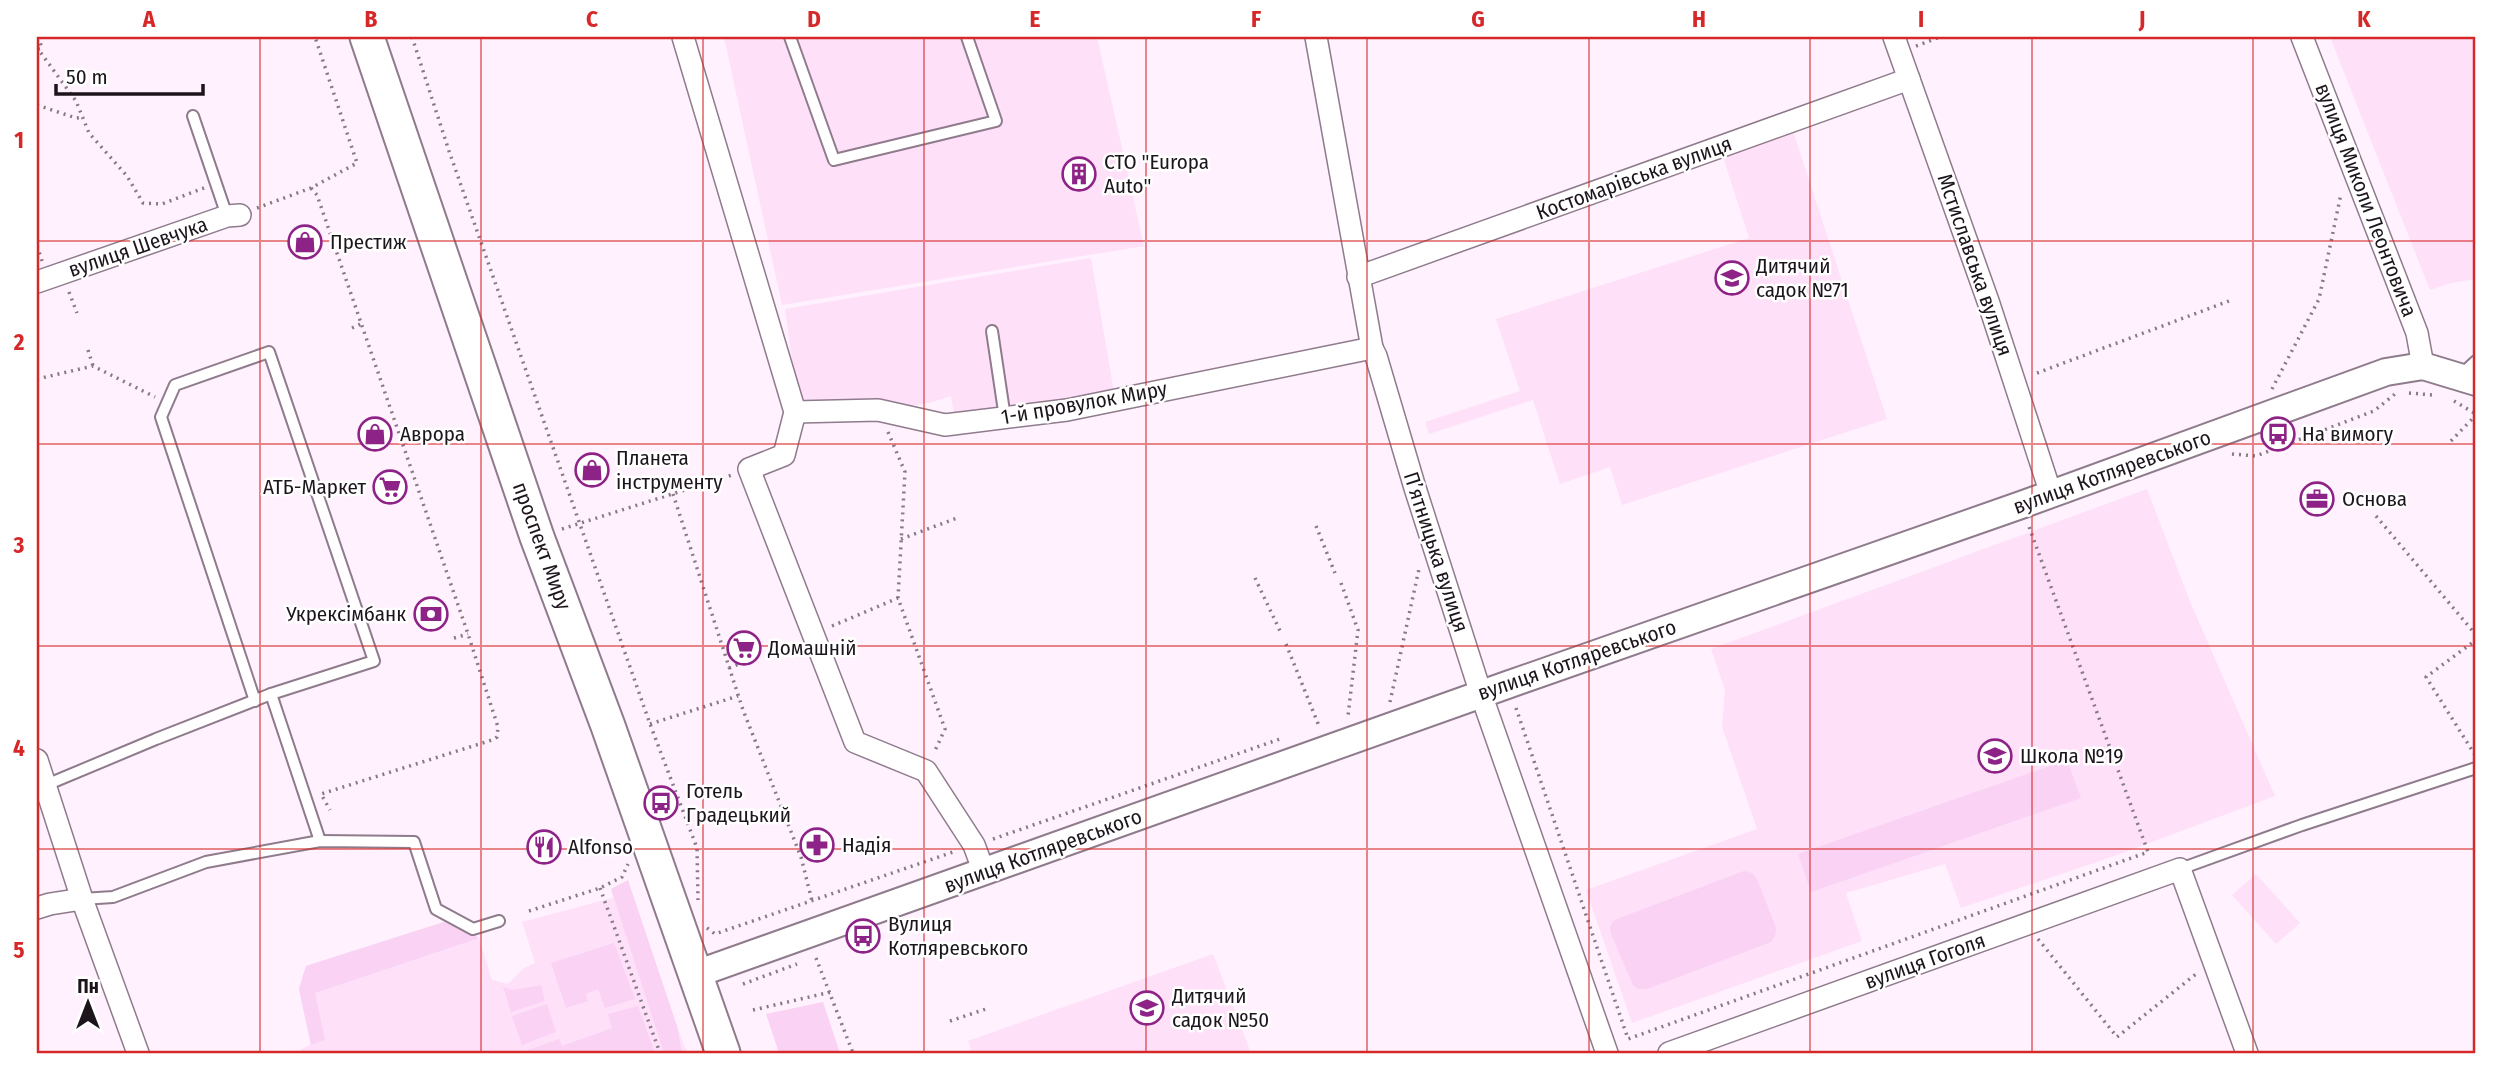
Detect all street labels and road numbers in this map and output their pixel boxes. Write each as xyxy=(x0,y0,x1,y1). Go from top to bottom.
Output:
street label: вулиця Миколи Леонтовича xyxy=(2309,80,2423,320)
street label: Костомарівська вулиця xyxy=(1533,130,1735,226)
street label: Мстиславська вулиця xyxy=(1932,171,2018,359)
street label: вулиця Шевчука xyxy=(65,211,211,283)
street label: 1-й провулок Миру xyxy=(999,375,1170,430)
street label: вулиця Котляревського xyxy=(2010,424,2214,520)
street label: Пʼятницька вулиця xyxy=(1398,469,1474,635)
street label: проспект Миру xyxy=(507,479,577,614)
street label: вулиця Котляревського xyxy=(1474,614,1680,706)
street label: вулиця Котляревського xyxy=(941,803,1145,899)
street label: вулиця Гоголя xyxy=(1861,927,1989,995)

